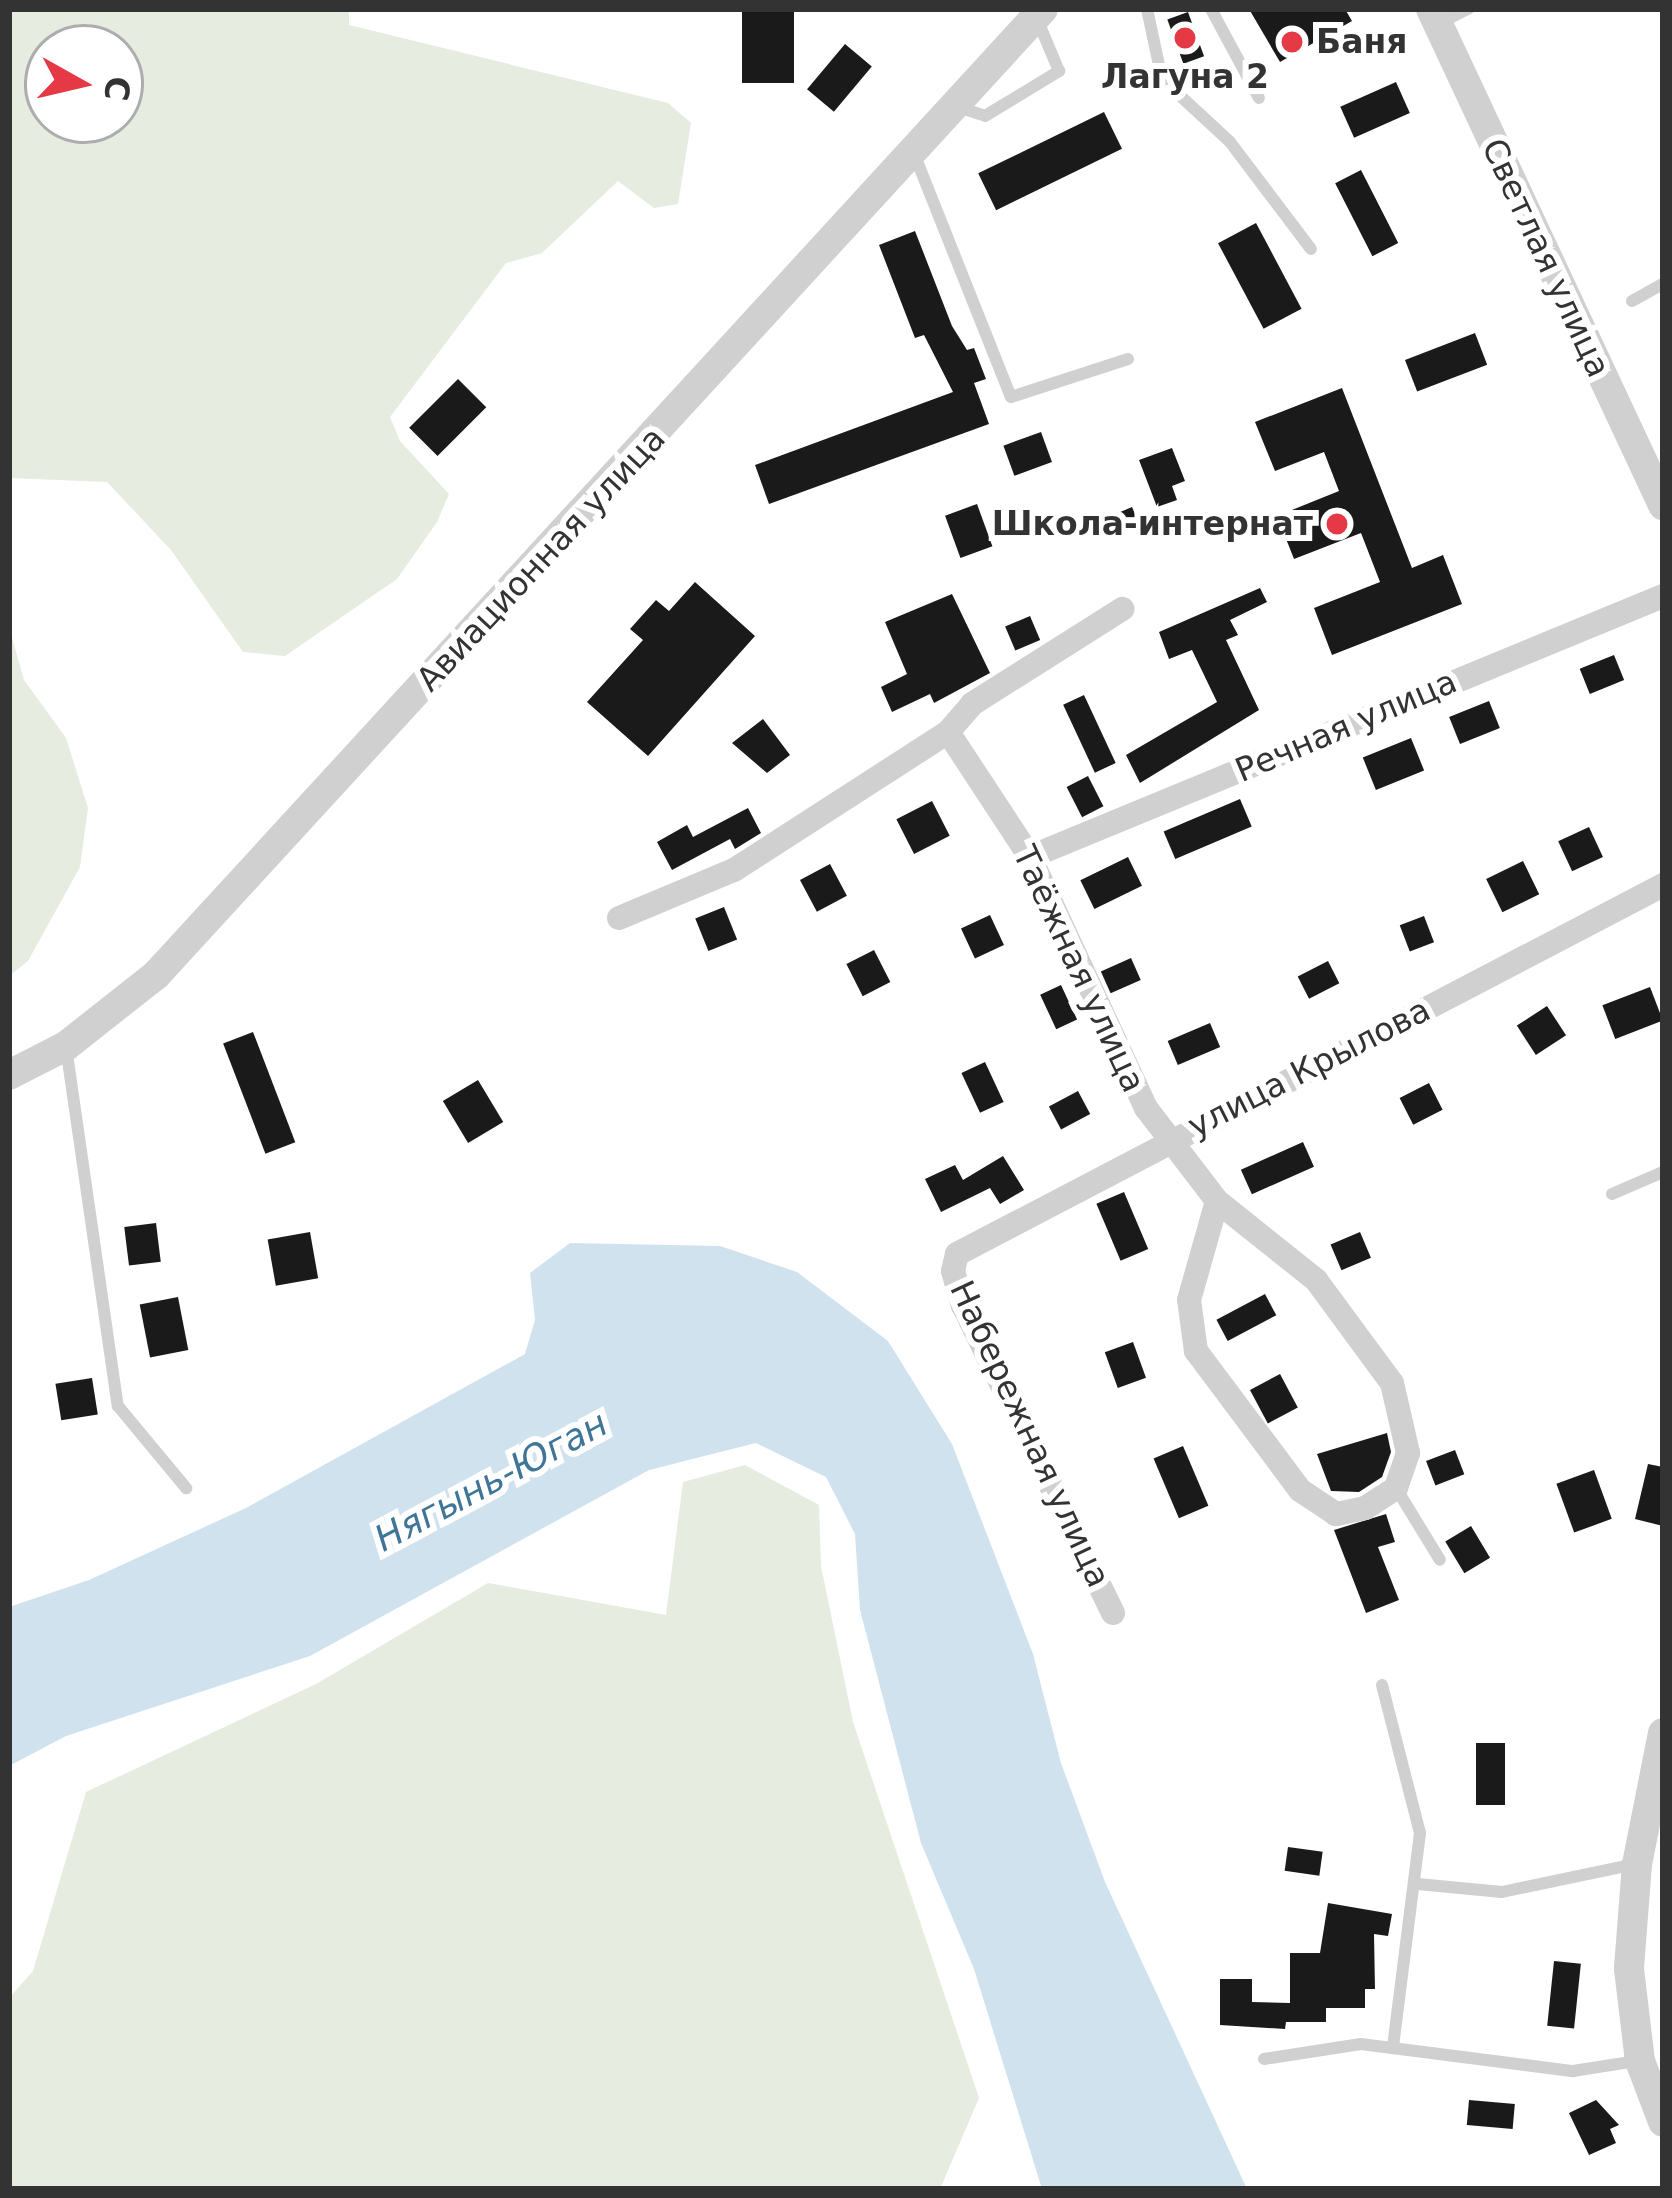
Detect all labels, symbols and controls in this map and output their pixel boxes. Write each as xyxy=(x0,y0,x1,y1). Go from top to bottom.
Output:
place label: Баня xyxy=(1316,22,1407,62)
north arrow xyxy=(24,24,144,144)
marker: Лагуна 2 xyxy=(1172,25,1198,51)
marker: Баня xyxy=(1279,29,1305,55)
place label: Лагуна 2 xyxy=(1101,57,1269,97)
text: С xyxy=(96,74,138,103)
street label: Светлая улица xyxy=(1473,133,1619,383)
street label: Авиационная улица xyxy=(408,419,674,699)
place label: Школа-интернат xyxy=(992,504,1313,544)
marker: Школа-интернат xyxy=(1324,511,1350,537)
street label: Речная улица xyxy=(1229,662,1463,790)
street label: Таёжная улица xyxy=(1005,840,1153,1098)
street label: улица Крылова xyxy=(1181,990,1437,1146)
street label: Набережная улица xyxy=(942,1274,1118,1594)
water label: Нягынь-Юган xyxy=(367,1402,615,1560)

